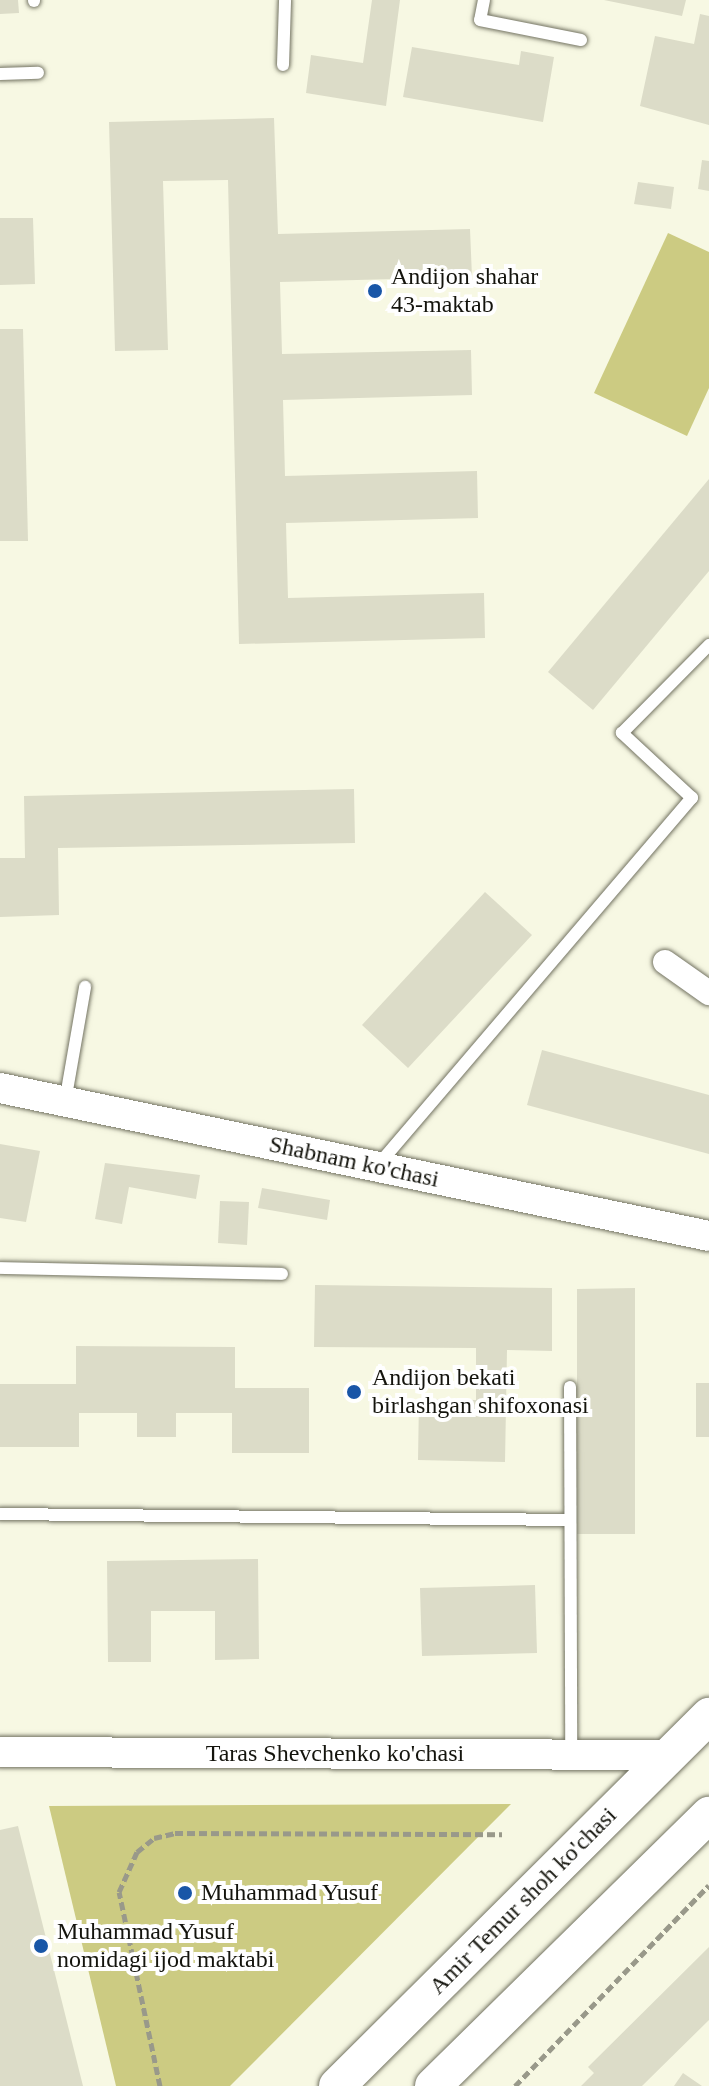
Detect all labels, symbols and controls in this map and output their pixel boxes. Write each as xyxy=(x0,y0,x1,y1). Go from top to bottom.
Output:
place label: Andijon shahar 43-maktab xyxy=(391,263,538,319)
marker: Andijon shahar 43-maktab xyxy=(366,282,384,300)
street label: Shabnam ko'chasi xyxy=(266,1130,442,1194)
place label: Аndijon bekati birlashgan shifoxonasi xyxy=(372,1364,589,1420)
marker: Аndijon bekati birlashgan shifoxonasi xyxy=(343,1381,365,1403)
street label: Taras Shevchenko ko'chasi xyxy=(206,1740,464,1768)
street label: Amir Temur shoh ko'chasi xyxy=(423,1801,623,2001)
place label: Muhammad Yusuf xyxy=(201,1879,379,1907)
marker: Muhammad Yusuf xyxy=(176,1884,194,1902)
place label: Muhammad Yusuf nomidagi ijod maktabi xyxy=(57,1918,274,1974)
marker: Muhammad Yusuf nomidagi ijod maktabi xyxy=(32,1937,50,1955)

